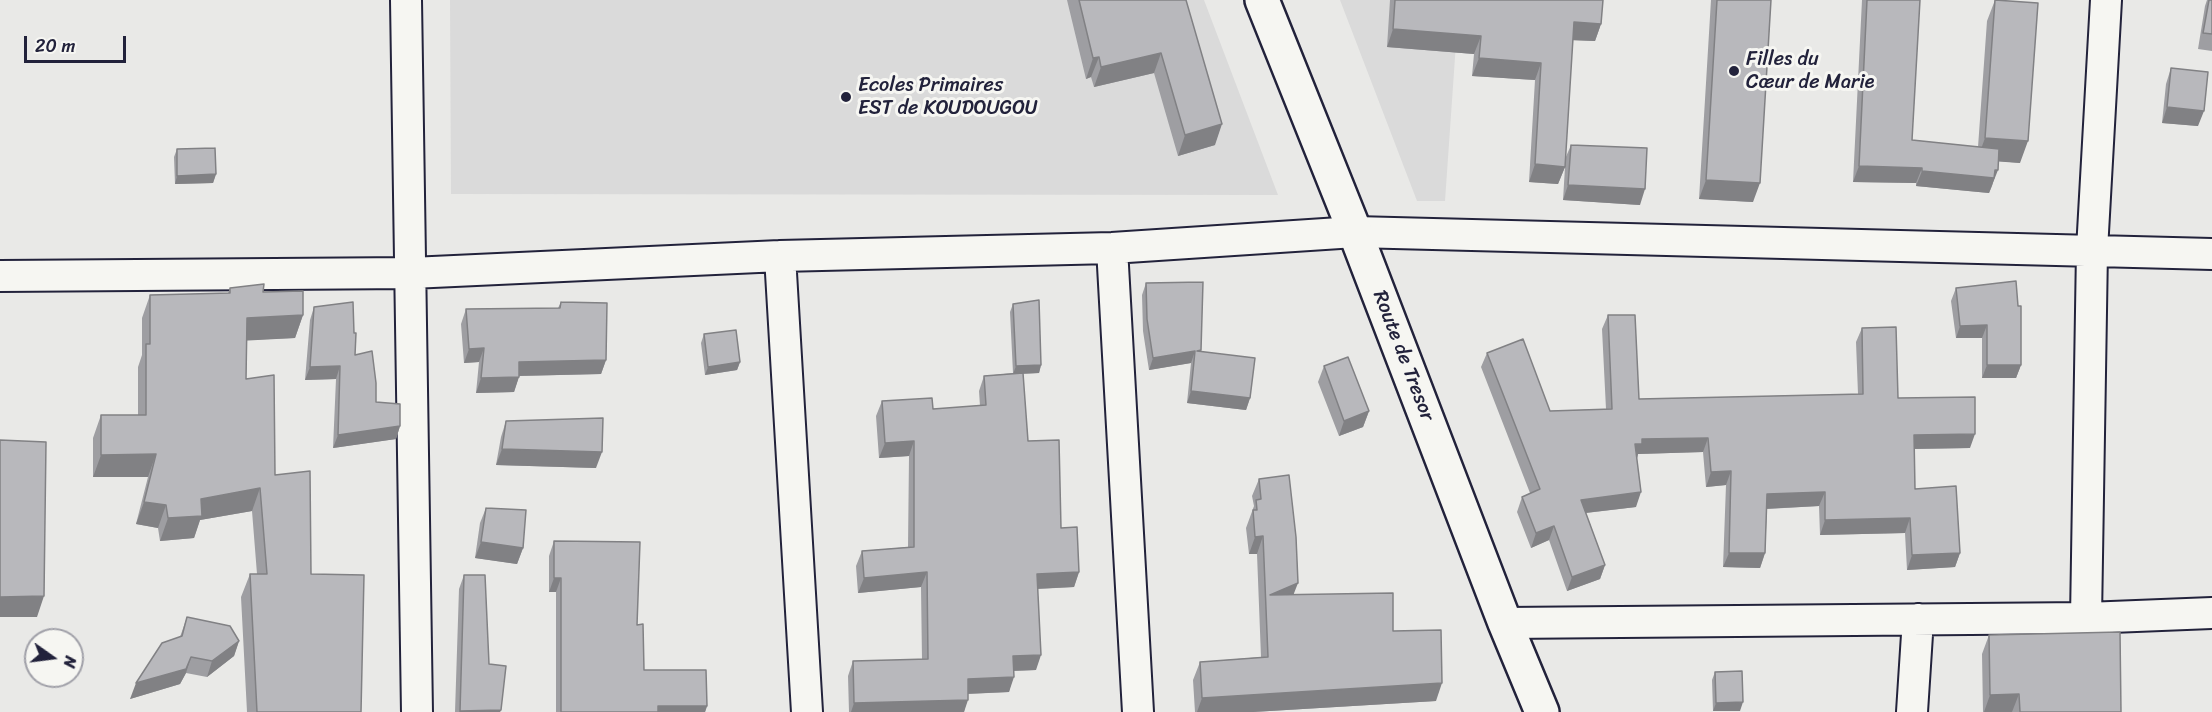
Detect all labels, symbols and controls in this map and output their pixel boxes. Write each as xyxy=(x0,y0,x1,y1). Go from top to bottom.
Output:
scale bar xyxy=(27,24,129,62)
text: 20 m xyxy=(35,30,75,62)
place label: Filles du Cœur de Marie xyxy=(1746,48,1874,95)
marker: Filles du Cœur de Marie xyxy=(1727,64,1741,78)
place label: Ecoles Primaires EST de KOUDOUGOU xyxy=(858,74,1038,121)
marker: Ecoles Primaires EST de KOUDOUGOU xyxy=(839,90,853,104)
street label: Route de Tresor xyxy=(1367,287,1439,425)
north arrow xyxy=(24,628,84,688)
text: N xyxy=(55,653,85,671)

